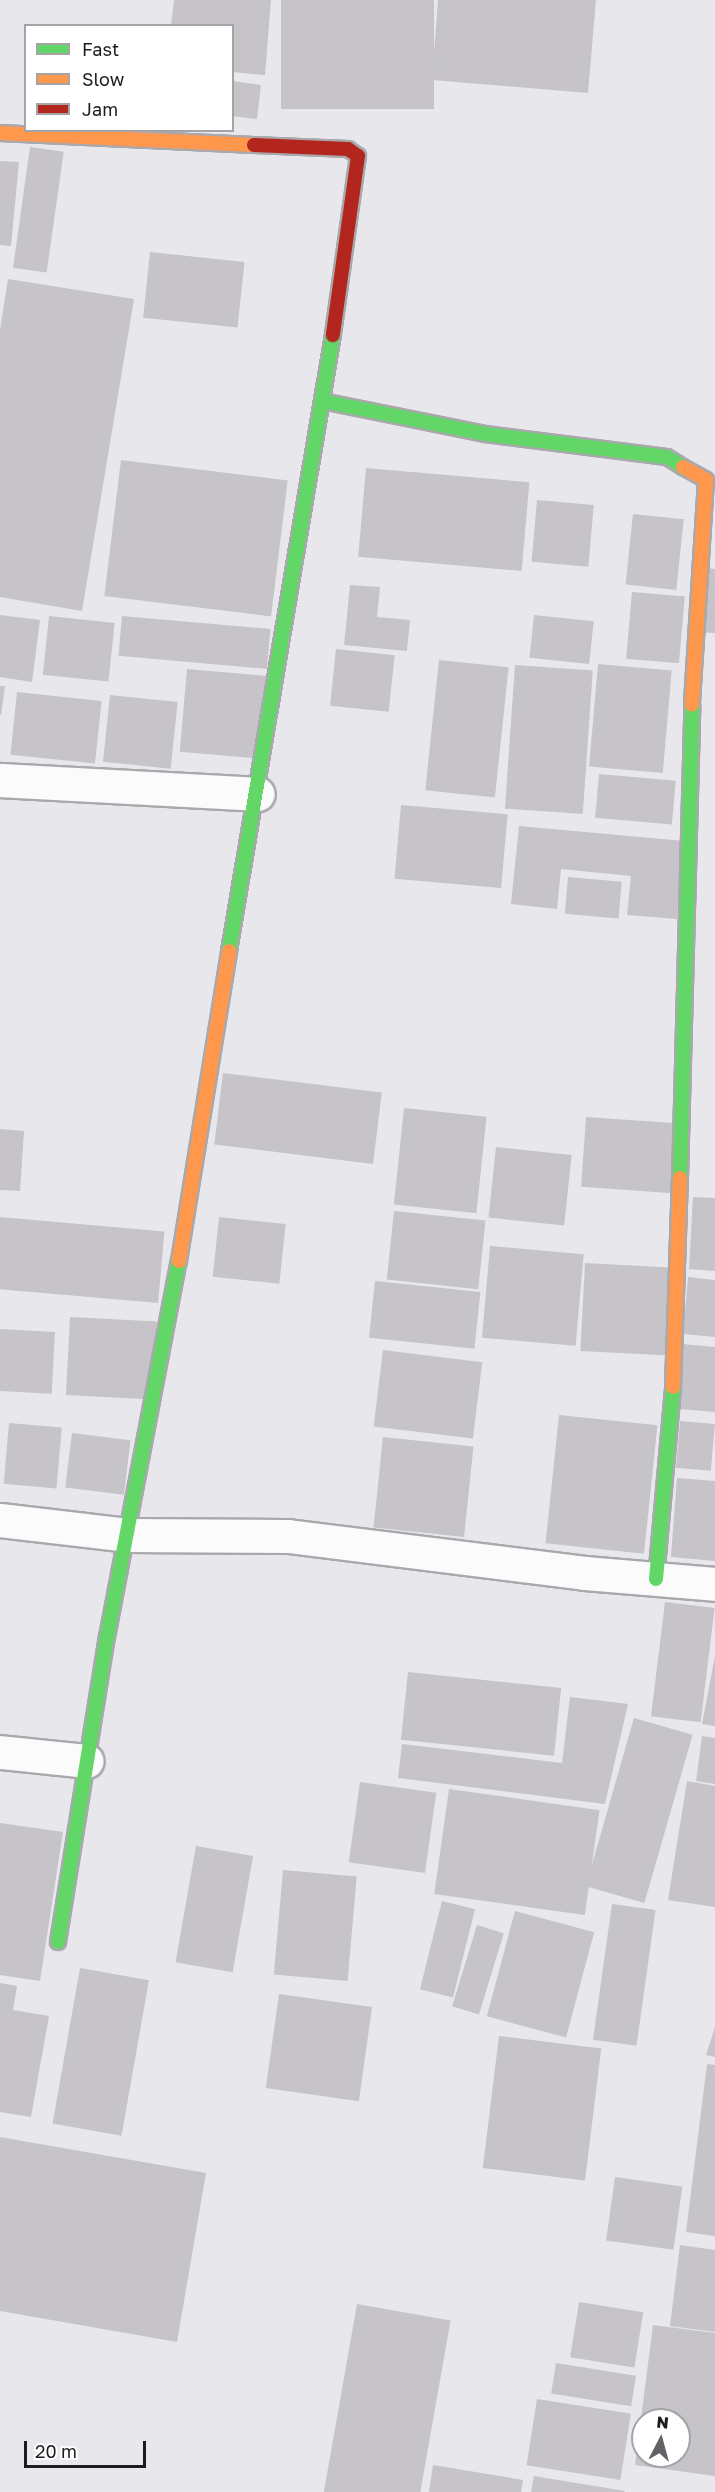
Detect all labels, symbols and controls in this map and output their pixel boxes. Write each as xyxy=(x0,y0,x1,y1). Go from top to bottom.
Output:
legend xyxy=(24,24,234,132)
text: Fast xyxy=(82,38,119,60)
text: Slow xyxy=(82,68,124,90)
text: Jam xyxy=(82,98,118,120)
north arrow xyxy=(631,2408,691,2468)
text: N xyxy=(656,2412,670,2433)
scale bar xyxy=(27,2429,148,2467)
text: 20 m xyxy=(35,2440,77,2462)

